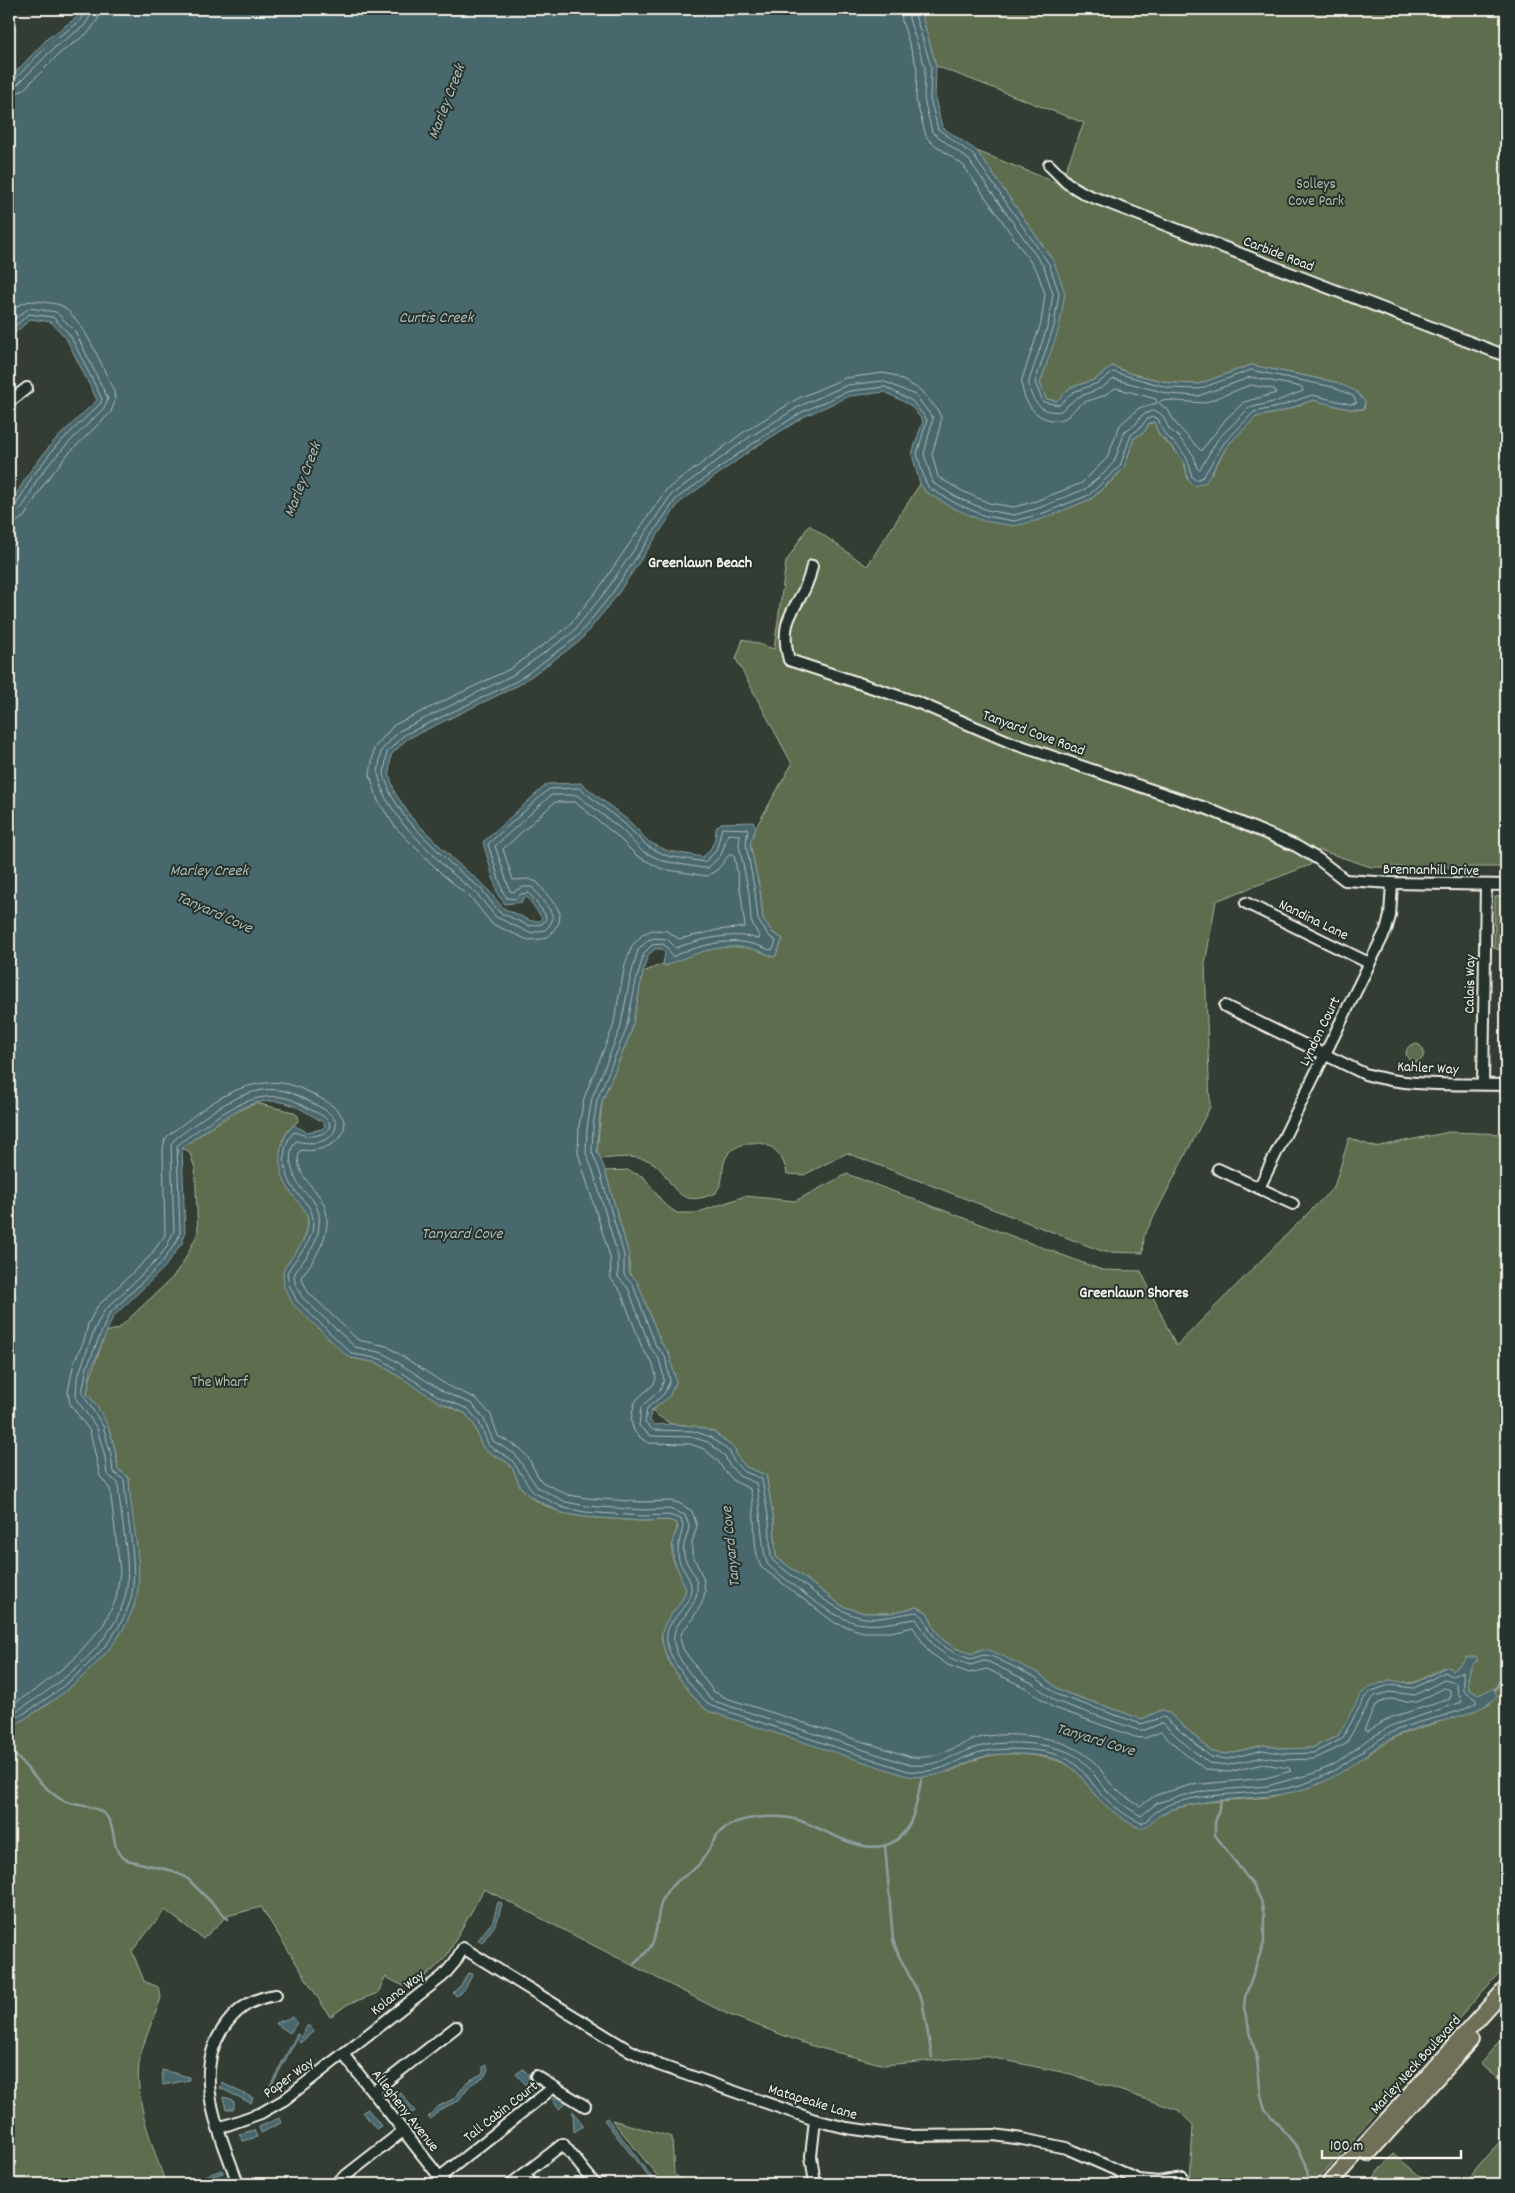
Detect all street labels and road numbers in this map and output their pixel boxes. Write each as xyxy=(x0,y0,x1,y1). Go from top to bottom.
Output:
street label: Carbide Road xyxy=(1240,231,1317,278)
street label: Tanyard Cove Road xyxy=(979,705,1088,763)
street label: Brennanhill Drive xyxy=(1383,859,1480,883)
street label: Nandina Lane xyxy=(1274,894,1352,947)
street label: Calais Way xyxy=(1459,953,1483,1014)
street label: Lyndon Court xyxy=(1294,993,1347,1070)
street label: Kahler Way xyxy=(1396,1056,1460,1082)
street label: Kolana Way xyxy=(367,1965,431,2022)
street label: Marley Neck Boulevard xyxy=(1366,2011,1467,2120)
street label: Paper Way xyxy=(259,2052,320,2105)
street label: Allegheny Avenue xyxy=(365,2065,444,2158)
street label: Tall Cabin Court xyxy=(459,2076,544,2149)
street label: Matapeake Lane xyxy=(765,2079,860,2127)

